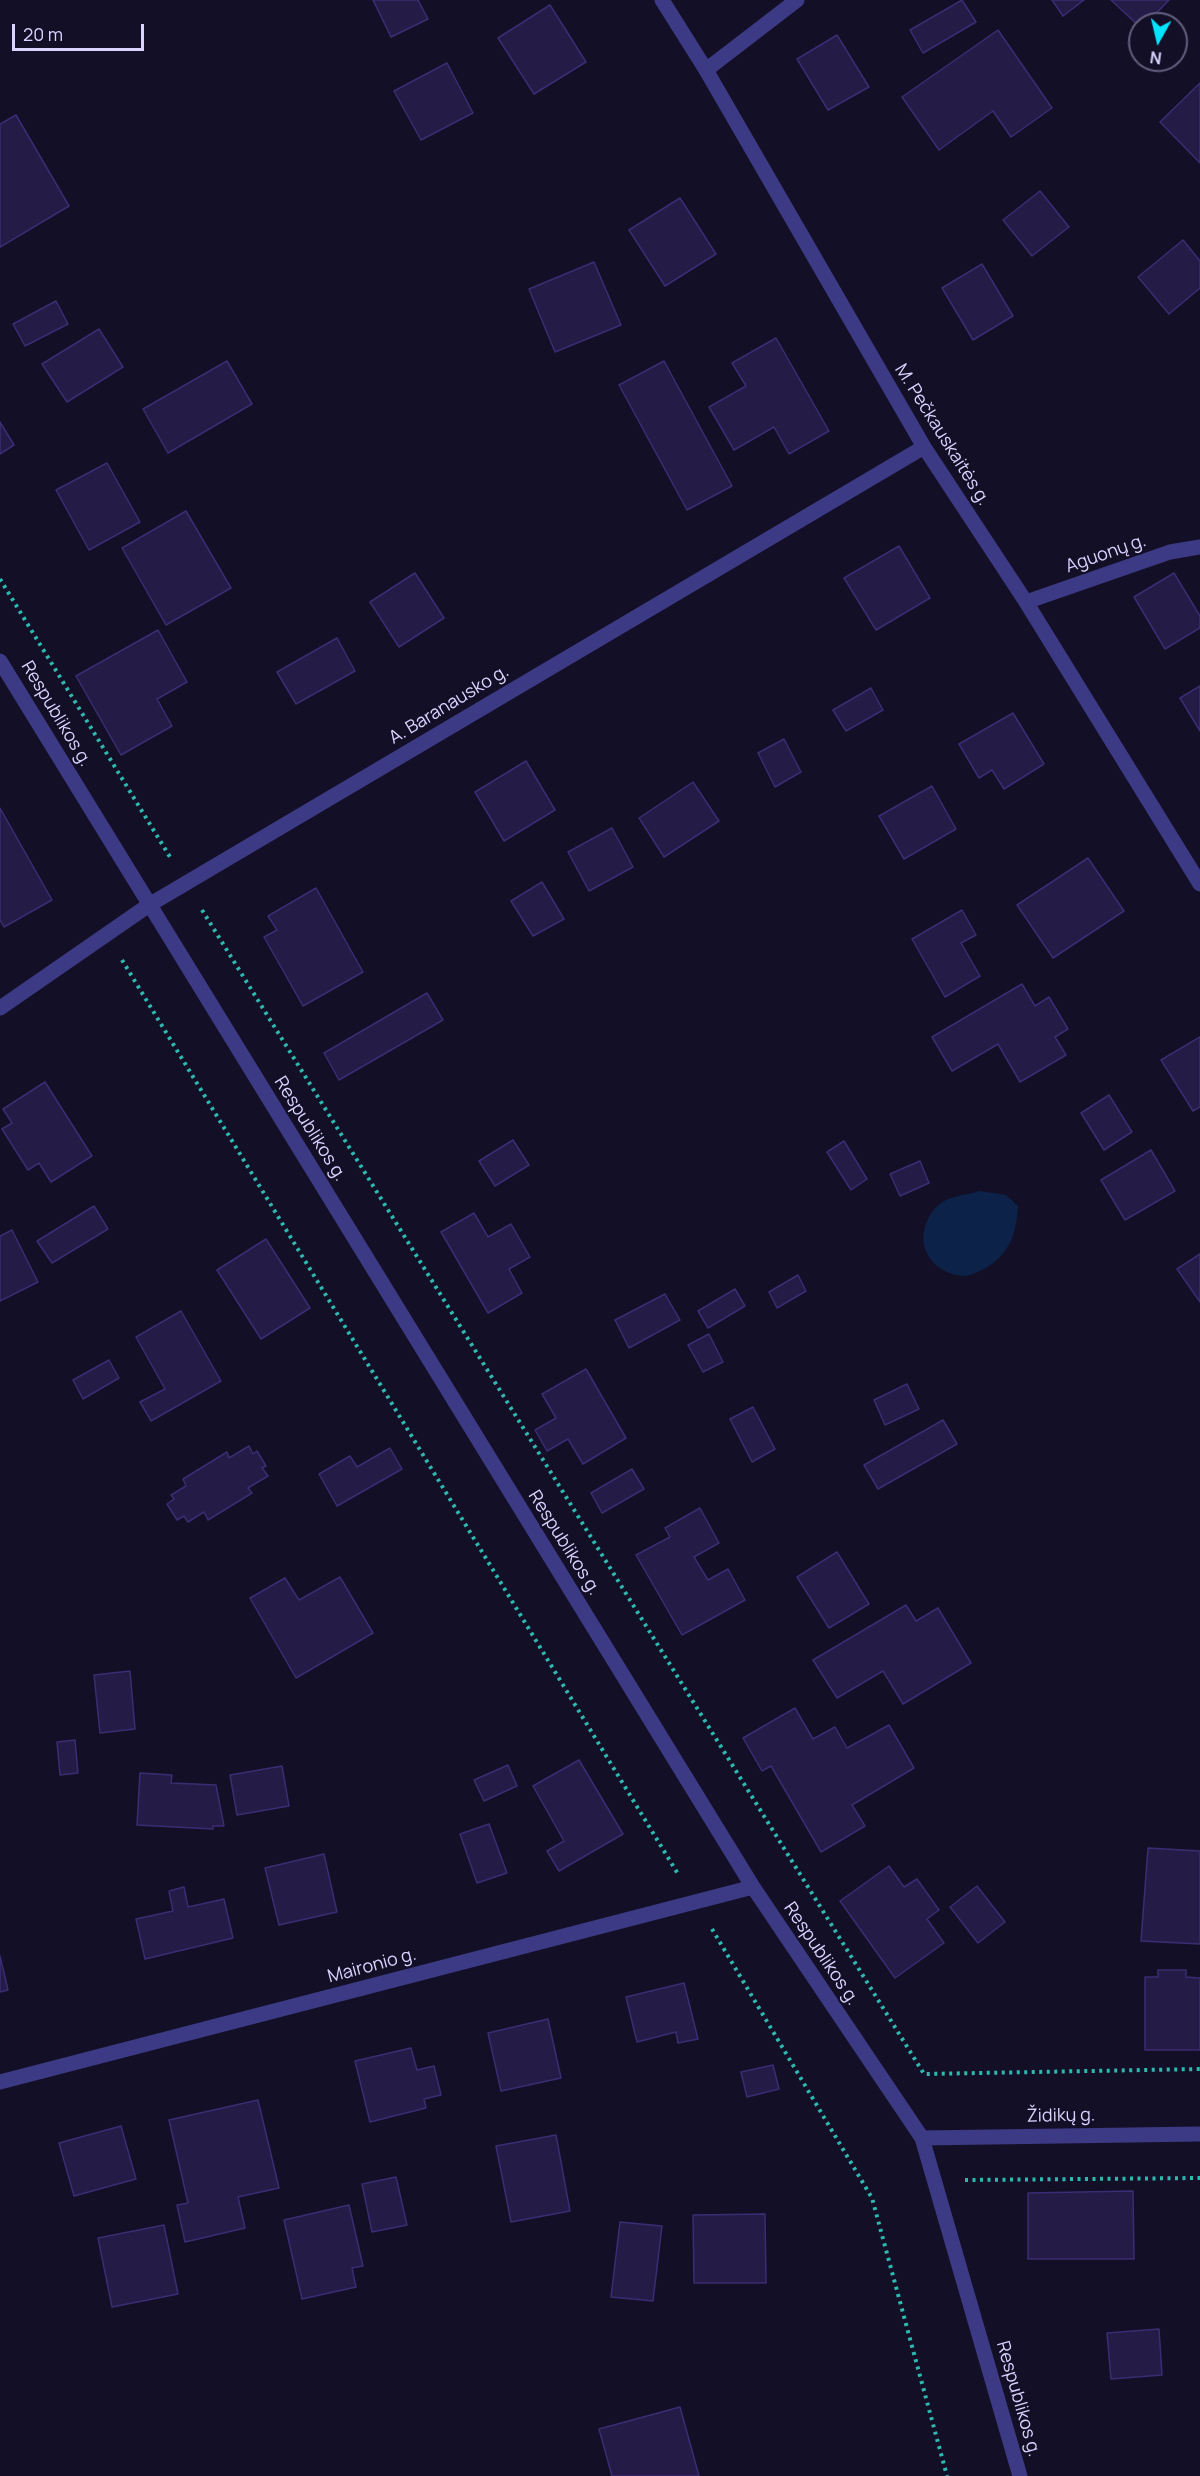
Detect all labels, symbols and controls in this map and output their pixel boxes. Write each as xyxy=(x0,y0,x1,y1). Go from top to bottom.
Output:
scale bar xyxy=(15,12,147,50)
north arrow xyxy=(1128,12,1188,72)
text: 20 m xyxy=(23,22,63,46)
text: N xyxy=(1149,46,1163,70)
street label: M. Pečkauskaitės g. xyxy=(890,360,994,510)
street label: Aguonų g. xyxy=(1063,530,1149,578)
street label: Respublikos g. xyxy=(16,657,96,771)
street label: A. Baranausko g. xyxy=(385,661,513,749)
street label: Respublikos g. xyxy=(269,1073,351,1185)
street label: Respublikos g. xyxy=(523,1487,605,1599)
street label: Respublikos g. xyxy=(779,1899,863,2009)
street label: Maironio g. xyxy=(325,1944,419,1988)
street label: Židikų g. xyxy=(1027,2105,1095,2127)
street label: Respublikos g. xyxy=(991,2339,1045,2459)

